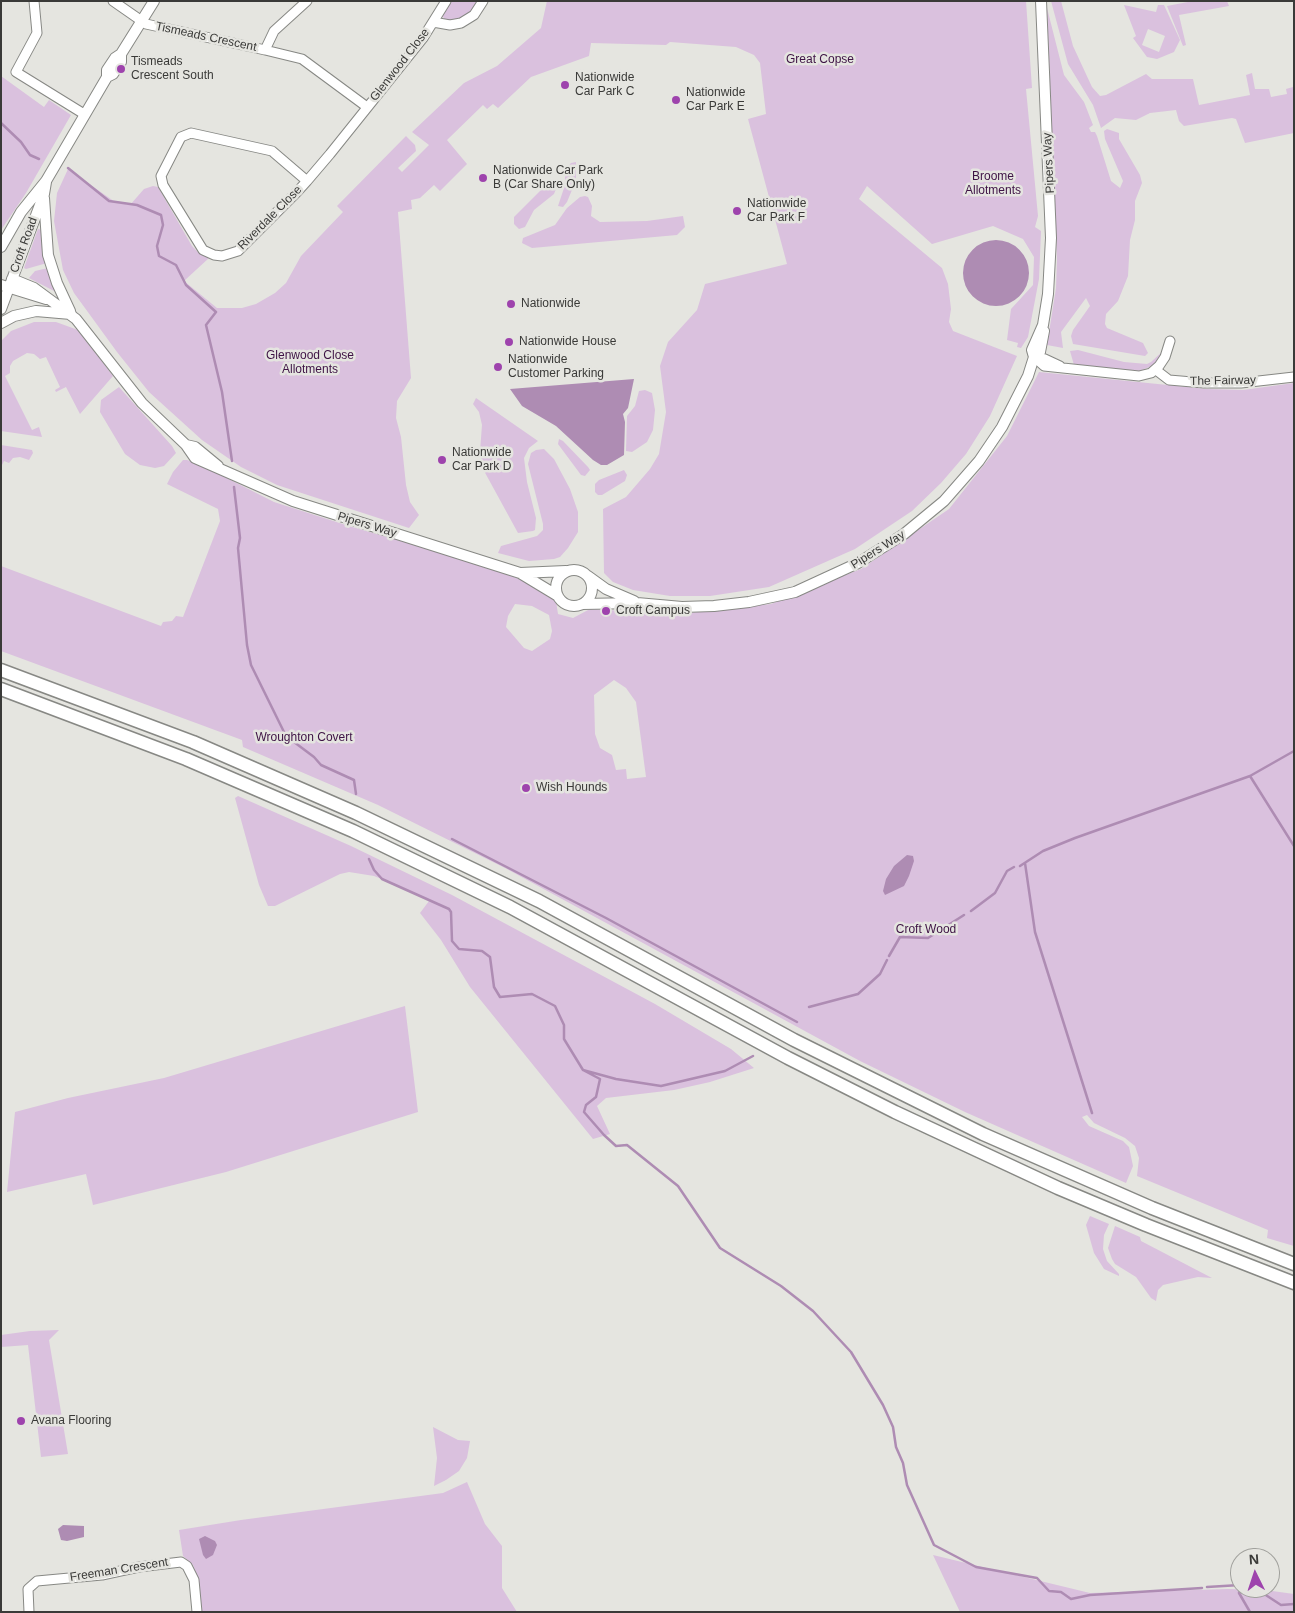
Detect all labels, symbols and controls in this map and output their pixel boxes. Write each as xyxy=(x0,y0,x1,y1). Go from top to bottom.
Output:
street label: Tismeads Crescent xyxy=(154,19,258,55)
street label: Glenwood Close xyxy=(367,26,433,104)
park label: Great Copse xyxy=(786,53,854,67)
place label: Tismeads Crescent South xyxy=(131,55,214,83)
marker: Tismeads Crescent South xyxy=(115,63,127,75)
place label: Nationwide Car Park C xyxy=(575,71,634,99)
marker: Nationwide Car Park C xyxy=(559,79,571,91)
place label: Nationwide Car Park E xyxy=(686,86,745,114)
marker: Nationwide Car Park E xyxy=(670,94,682,106)
street label: Pipers Way xyxy=(1040,132,1058,194)
place label: Nationwide Car Park B (Car Share Only) xyxy=(493,164,603,192)
park label: Broome Allotments xyxy=(965,170,1021,198)
marker: Nationwide Car Park B (Car Share Only) xyxy=(477,172,489,184)
street label: Riverdale Close xyxy=(235,183,305,253)
place label: Nationwide Car Park F xyxy=(747,197,806,225)
marker: Nationwide Car Park F xyxy=(731,205,743,217)
street label: Croft Road xyxy=(7,215,41,275)
place label: Nationwide xyxy=(521,297,580,311)
marker: Nationwide xyxy=(505,298,517,310)
place label: Nationwide House xyxy=(519,335,616,349)
marker: Nationwide House xyxy=(503,336,515,348)
park label: Glenwood Close Allotments xyxy=(266,349,354,377)
place label: Nationwide Customer Parking xyxy=(508,353,604,381)
marker: Nationwide Customer Parking xyxy=(492,361,504,373)
street label: The Fairway xyxy=(1190,373,1256,389)
place label: Nationwide Car Park D xyxy=(452,446,511,474)
marker: Nationwide Car Park D xyxy=(436,454,448,466)
street label: Pipers Way xyxy=(336,509,398,541)
street label: Pipers Way xyxy=(848,528,908,572)
place label: Croft Campus xyxy=(616,604,690,618)
marker: Croft Campus xyxy=(600,605,612,617)
park label: Wroughton Covert xyxy=(255,731,353,745)
place label: Wish Hounds xyxy=(536,781,607,795)
marker: Wish Hounds xyxy=(520,782,532,794)
park label: Croft Wood xyxy=(896,923,956,937)
place label: Avana Flooring xyxy=(31,1414,111,1428)
marker: Avana Flooring xyxy=(15,1415,27,1427)
north arrow xyxy=(1230,1548,1280,1598)
text: N xyxy=(1248,1551,1260,1567)
street label: Freeman Crescent xyxy=(69,1555,169,1585)

